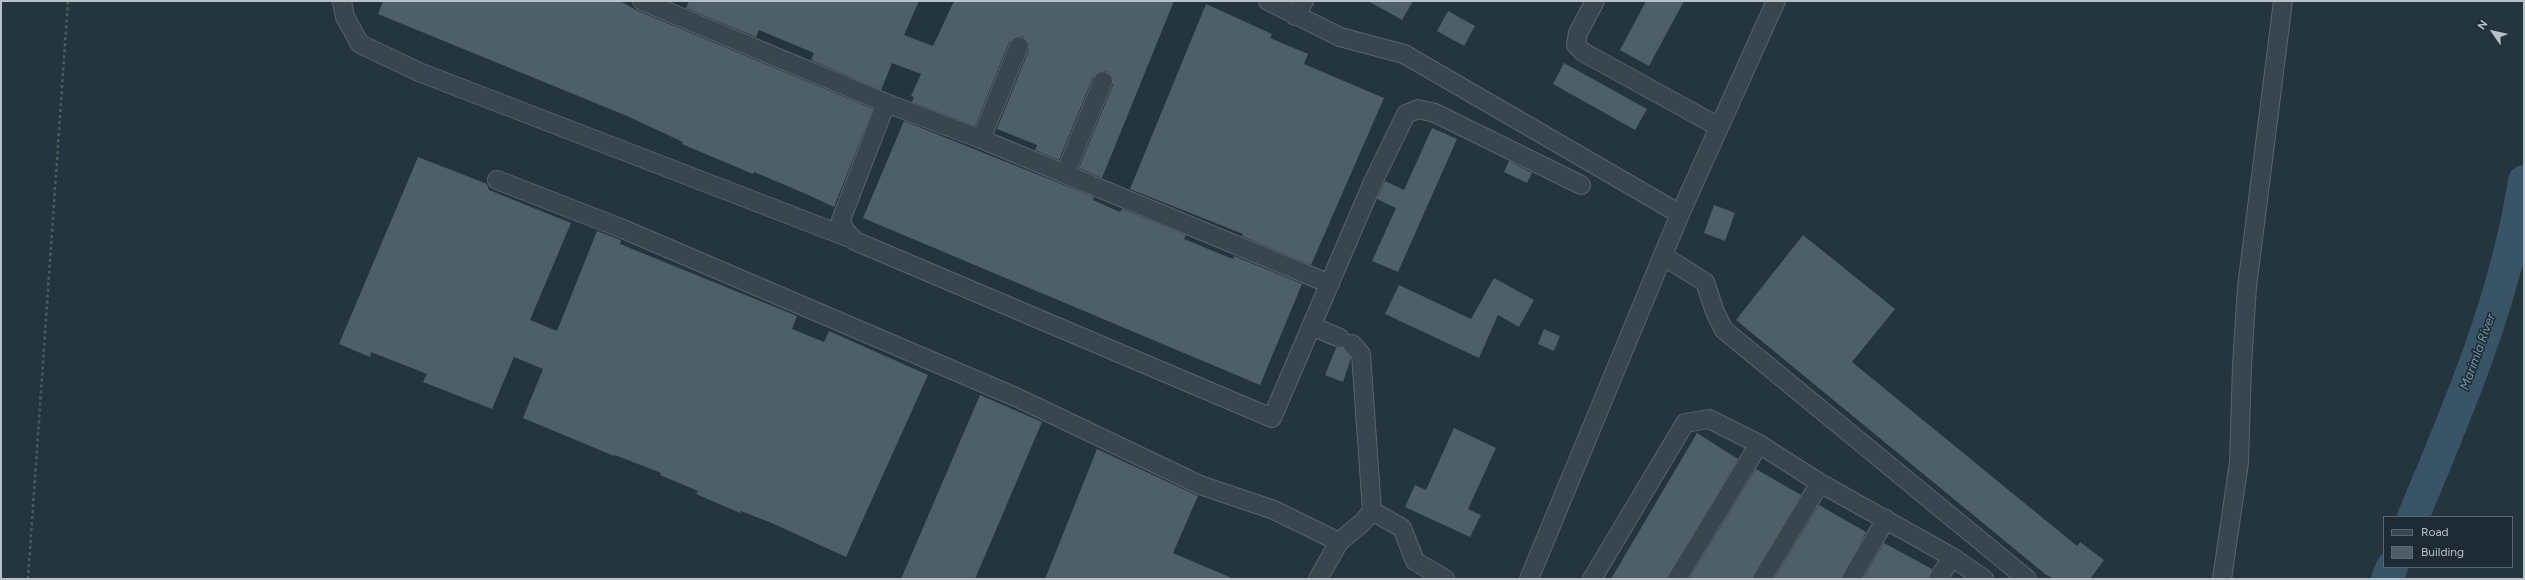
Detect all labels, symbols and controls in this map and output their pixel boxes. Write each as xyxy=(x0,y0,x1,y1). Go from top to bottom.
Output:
north arrow xyxy=(2473,12,2513,52)
text: N xyxy=(2475,18,2490,32)
water label: Marimla River xyxy=(2457,312,2499,392)
legend xyxy=(2383,516,2513,568)
text: Road xyxy=(2421,525,2449,539)
text: Building xyxy=(2421,545,2464,559)

